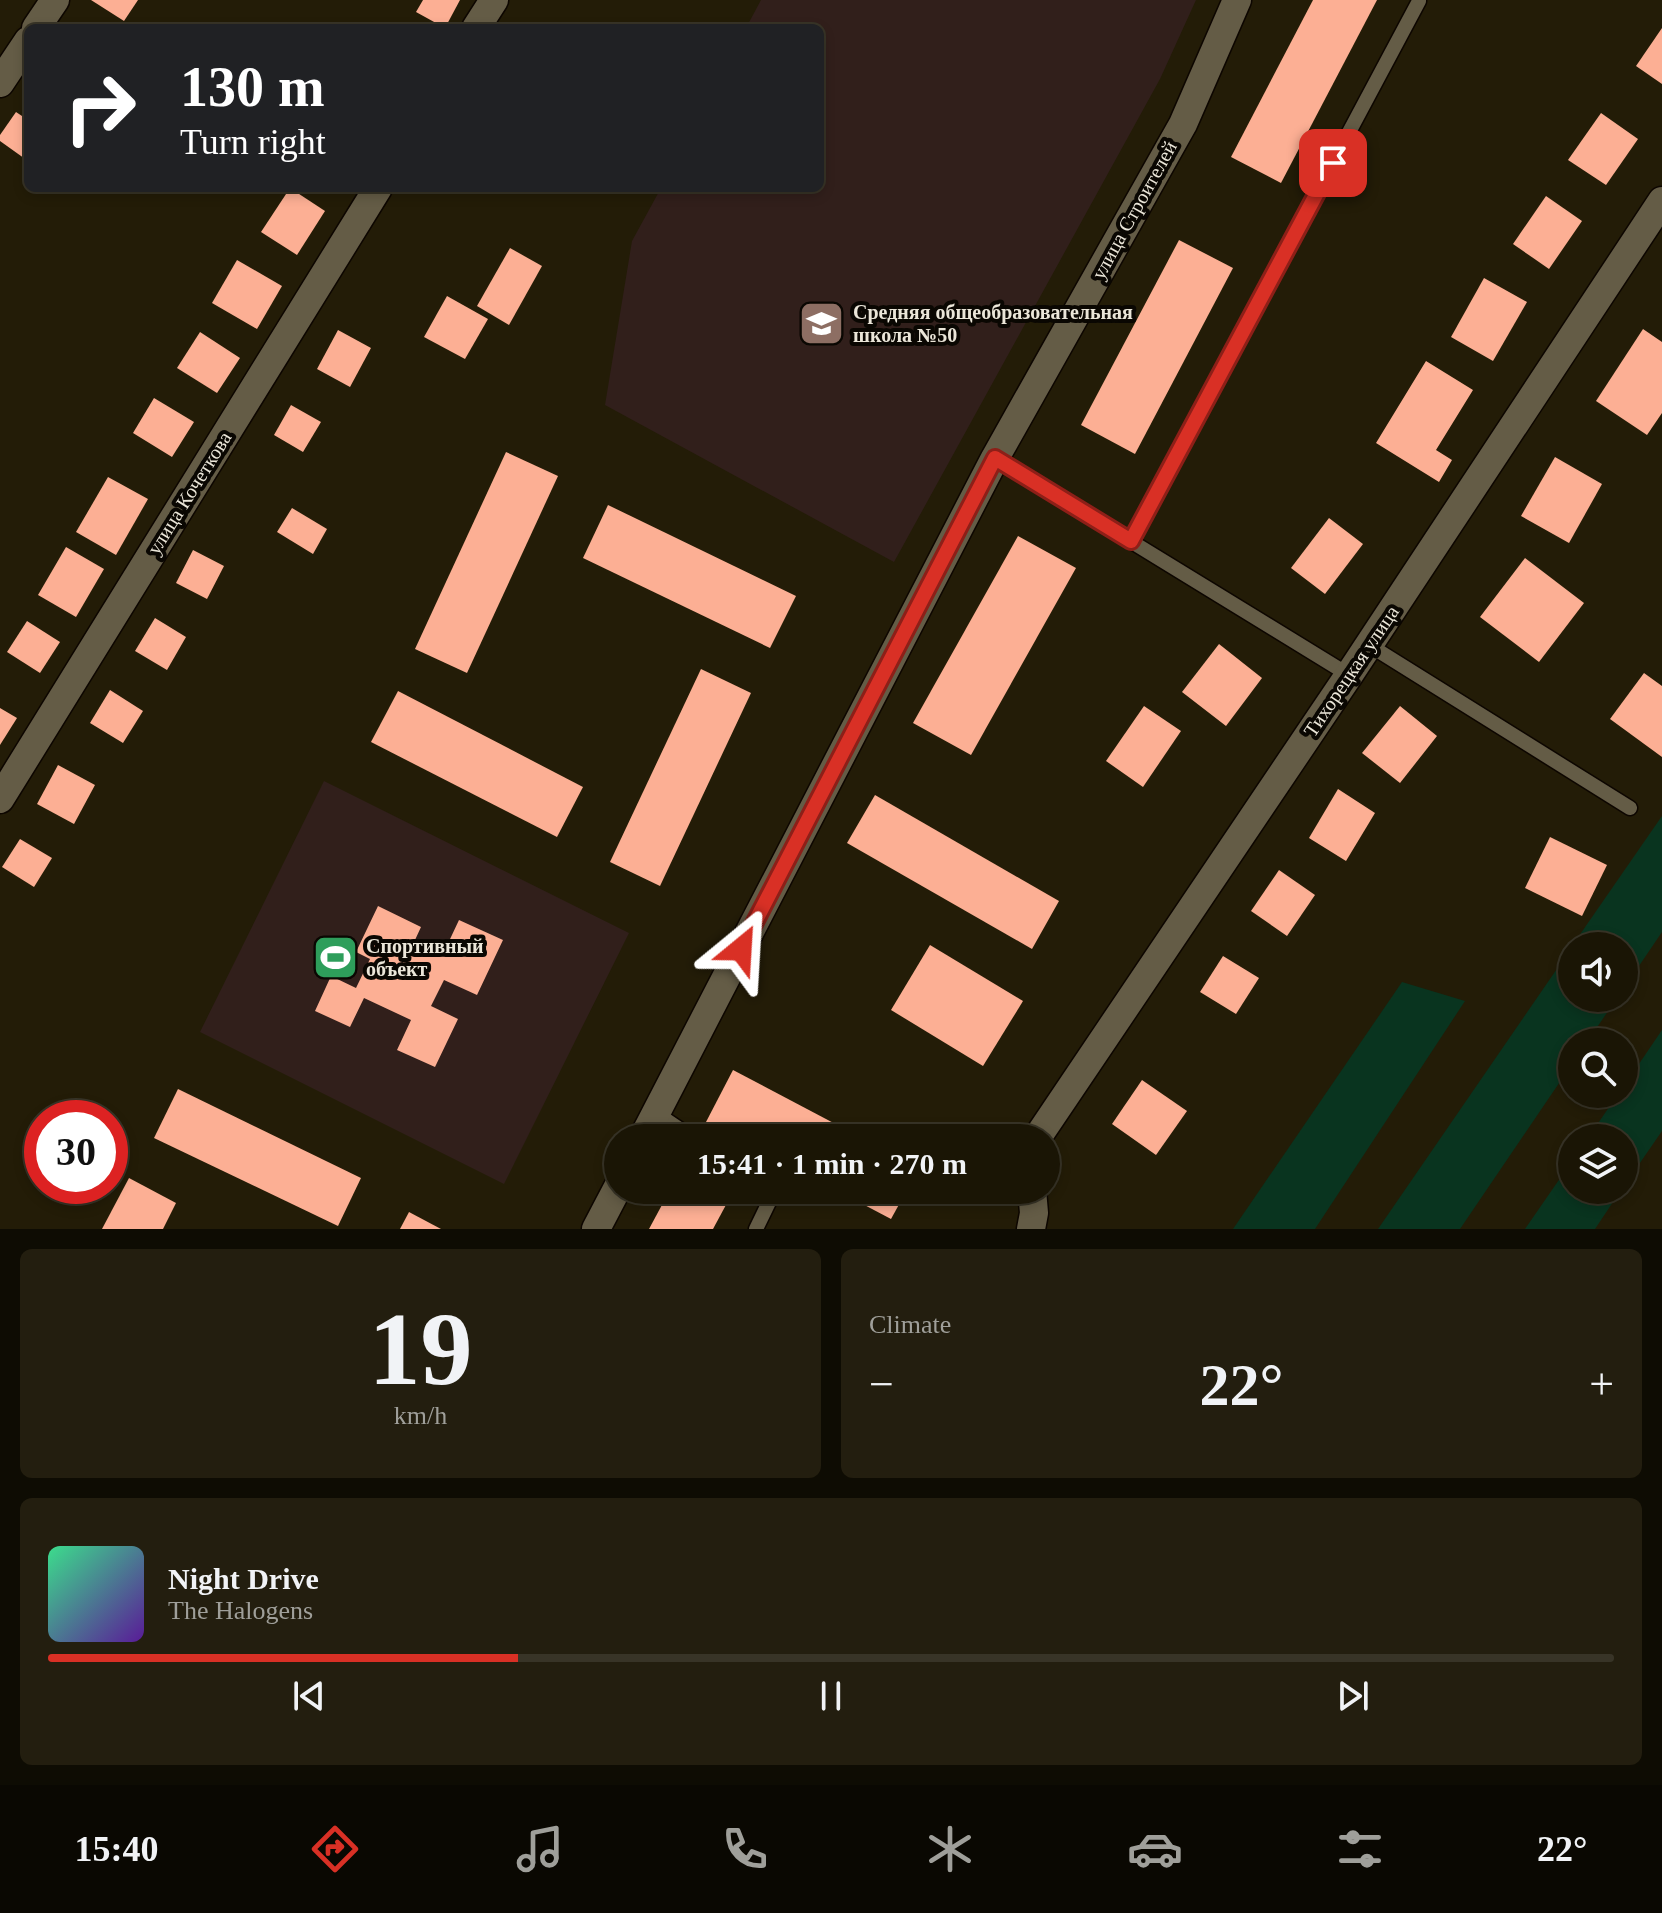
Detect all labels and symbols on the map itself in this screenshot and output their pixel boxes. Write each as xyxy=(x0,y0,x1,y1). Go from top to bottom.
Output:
pin xyxy=(1299,129,1367,197)
street label: улица Строителей xyxy=(1087,137,1182,283)
school or university icon: Средняя общеобразовательная школа №50 xyxy=(798,299,846,347)
place label: Средняя общеобразовательная школа №50 xyxy=(853,301,1133,346)
street label: улица Кочеткова xyxy=(142,427,237,559)
street label: Тихорецкая улица xyxy=(1299,601,1404,741)
position arrow xyxy=(699,907,783,991)
sports icon: Спортивный объект xyxy=(311,934,359,982)
place label: Спортивный объект xyxy=(366,935,484,980)
speed limit sign: 30 xyxy=(24,1100,128,1204)

